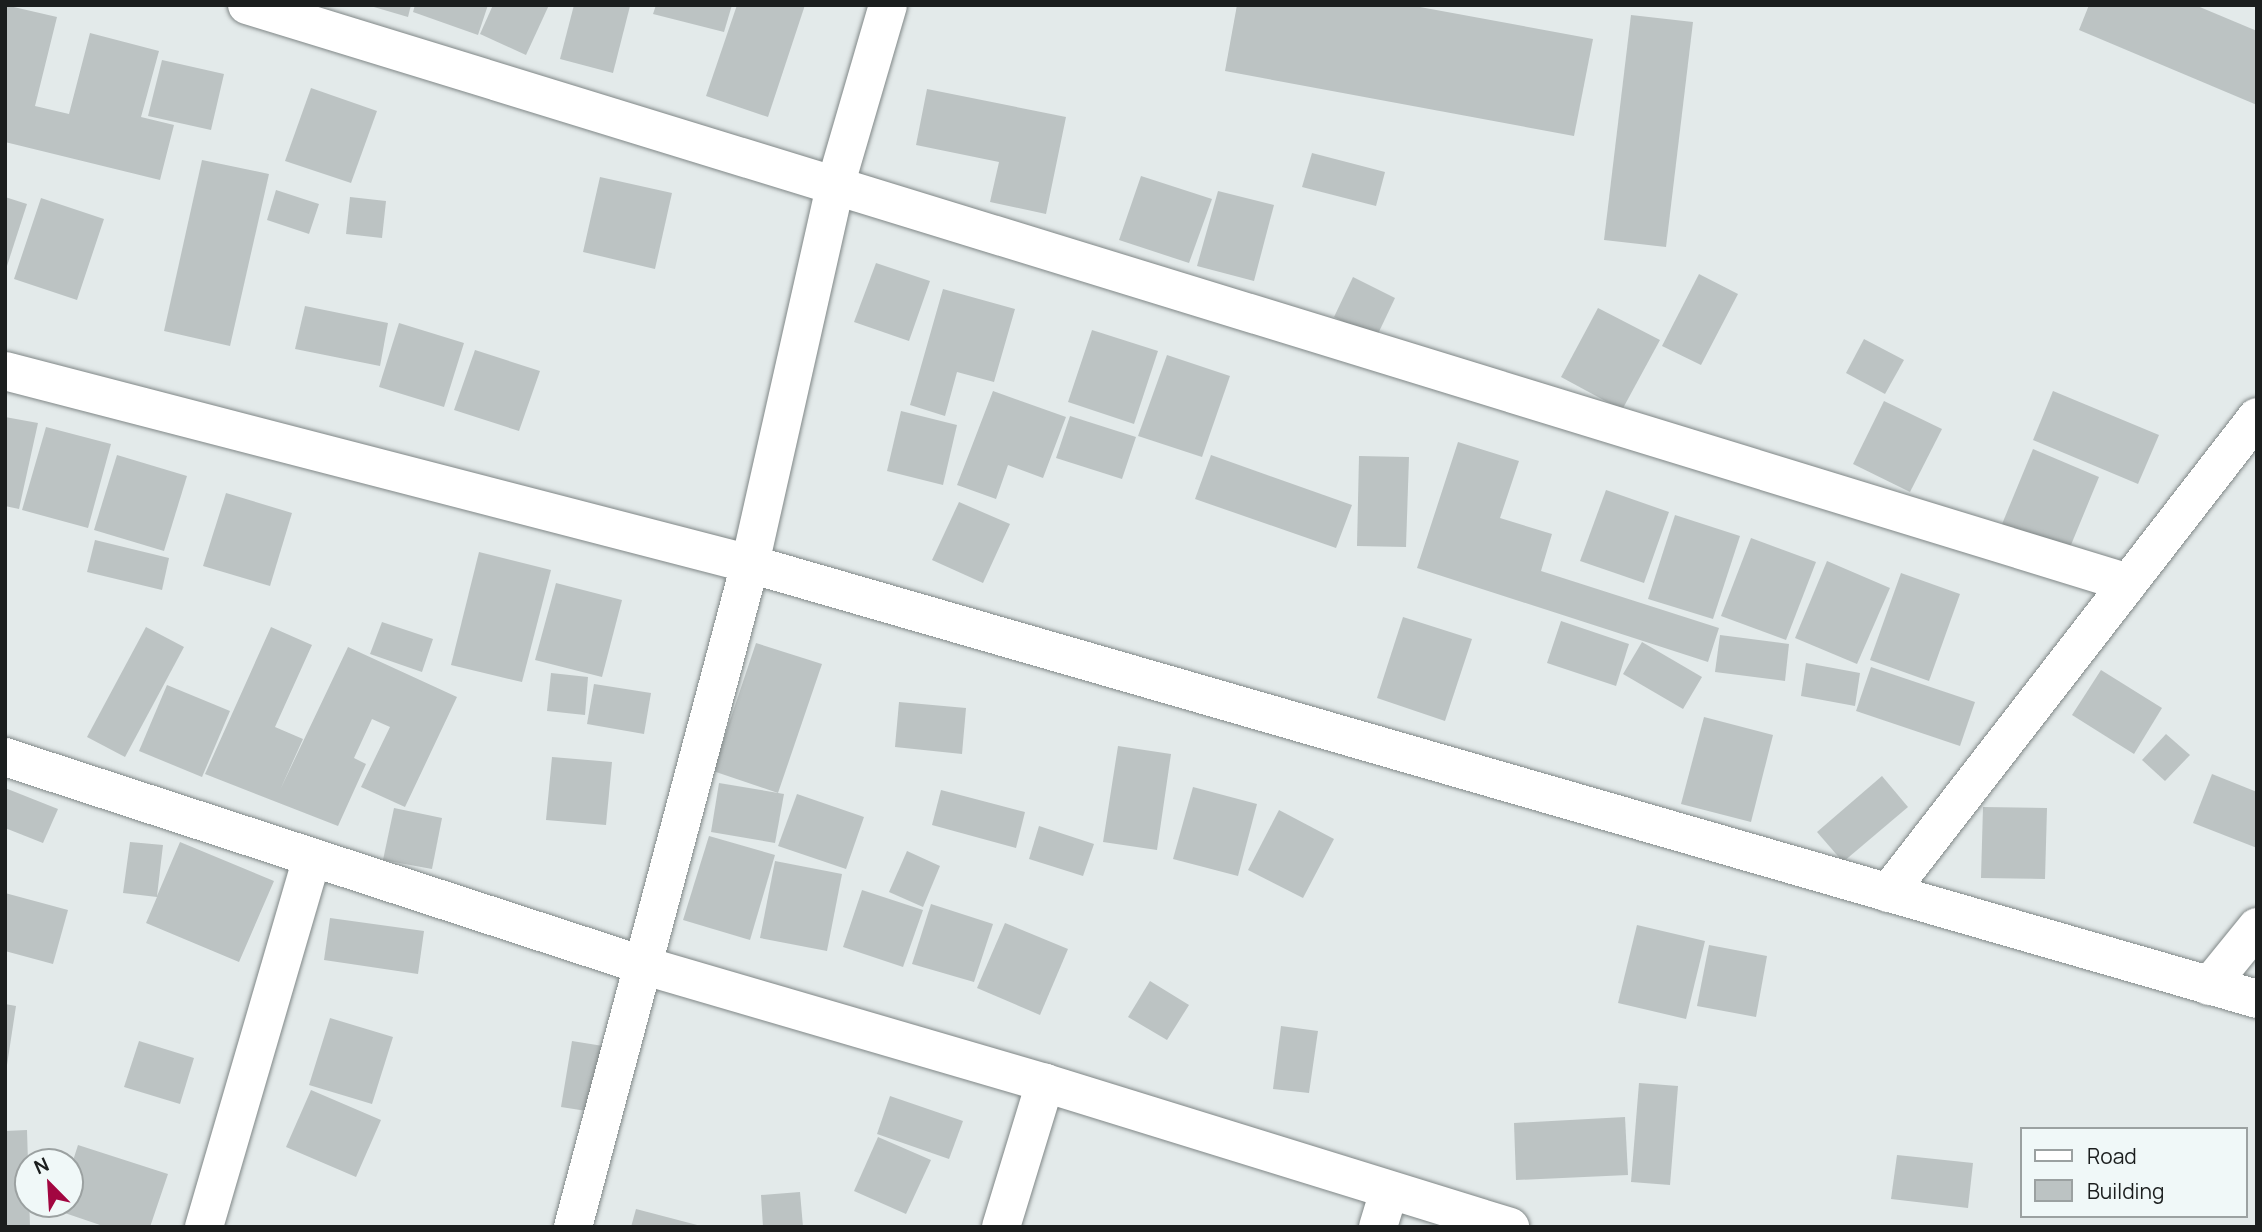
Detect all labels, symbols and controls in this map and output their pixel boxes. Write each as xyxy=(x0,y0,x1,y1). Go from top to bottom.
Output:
legend xyxy=(2021,1127,2248,1218)
text: Road xyxy=(2087,1142,2137,1170)
north arrow xyxy=(14,1148,84,1218)
text: N xyxy=(30,1151,53,1180)
text: Building xyxy=(2087,1177,2164,1205)

